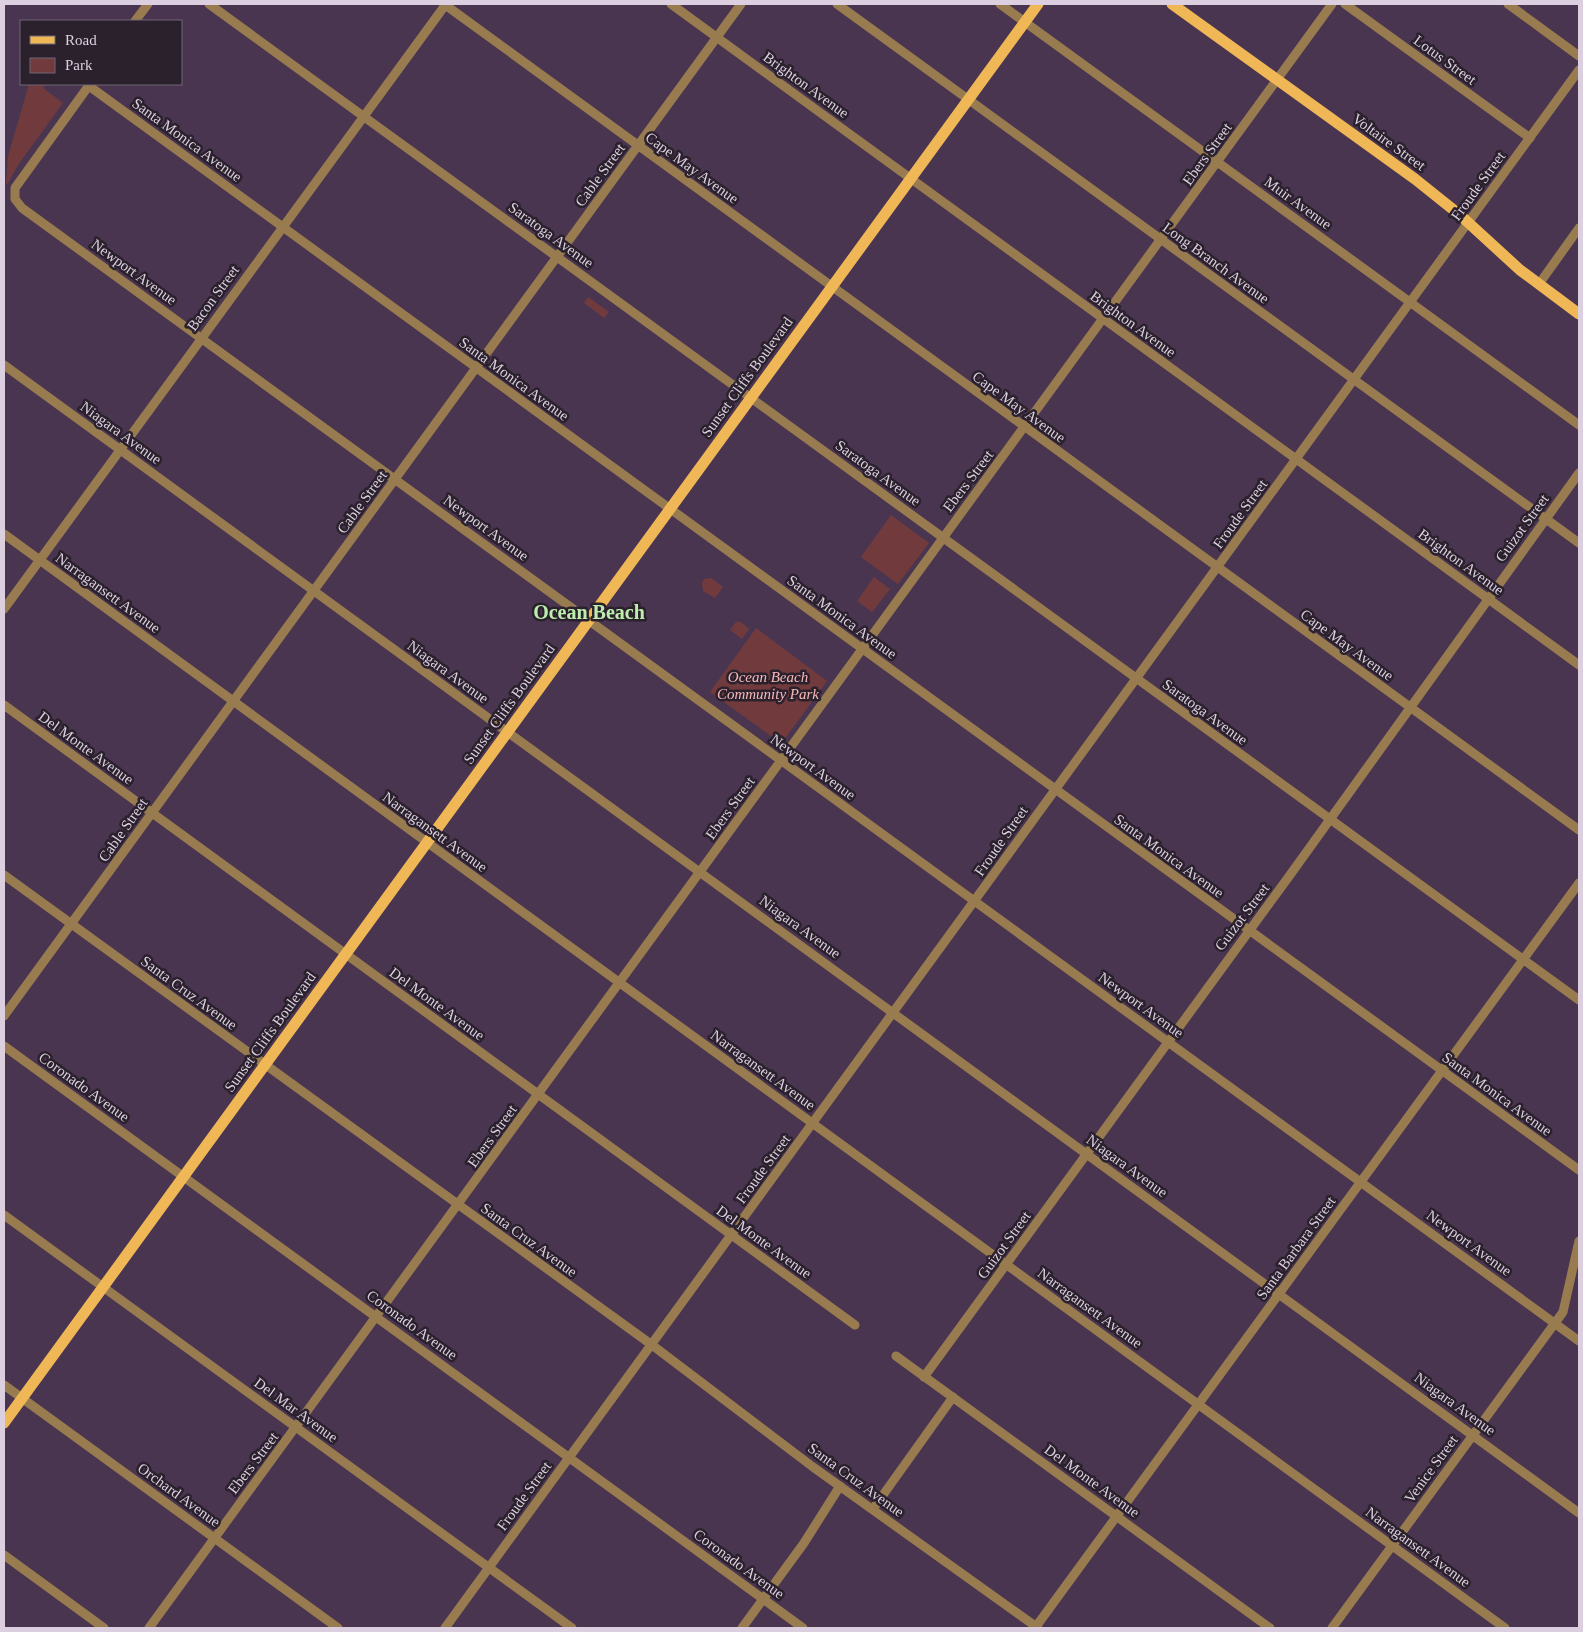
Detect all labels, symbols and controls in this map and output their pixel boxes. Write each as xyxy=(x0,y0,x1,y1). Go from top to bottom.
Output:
legend xyxy=(20,20,182,85)
text: Road xyxy=(65,32,97,48)
street label: Lotus Street xyxy=(1411,32,1480,88)
street label: Brighton Avenue xyxy=(760,49,852,122)
text: Park xyxy=(65,57,93,73)
street label: Santa Monica Avenue xyxy=(129,95,245,185)
street label: Voltaire Street xyxy=(1350,110,1429,174)
street label: Ebers Street xyxy=(1179,119,1235,188)
street label: Cape May Avenue xyxy=(643,129,742,207)
street label: Cable Street xyxy=(572,140,629,210)
street label: Froude Street xyxy=(1448,148,1509,224)
street label: Muir Avenue xyxy=(1262,173,1335,233)
street label: Saratoga Avenue xyxy=(505,199,597,271)
street label: Long Branch Avenue xyxy=(1160,219,1272,307)
street label: Newport Avenue xyxy=(88,236,180,308)
street label: Bacon Street xyxy=(184,261,243,334)
street label: Brighton Avenue xyxy=(1087,288,1179,361)
street label: Sunset Cliffs Boulevard xyxy=(698,314,796,440)
street label: Santa Monica Avenue xyxy=(456,334,572,424)
street label: Cape May Avenue xyxy=(970,368,1069,446)
street label: Niagara Avenue xyxy=(77,398,165,468)
street label: Saratoga Avenue xyxy=(832,437,924,509)
street label: Ebers Street xyxy=(940,446,997,515)
street label: Cable Street xyxy=(334,467,391,537)
street label: Froude Street xyxy=(1210,476,1271,552)
street label: Guizot Street xyxy=(1492,490,1552,565)
street label: Newport Avenue xyxy=(440,492,532,564)
street label: Brighton Avenue xyxy=(1415,526,1507,599)
street label: Narragansett Avenue xyxy=(53,550,164,636)
street label: Santa Monica Avenue xyxy=(784,572,900,662)
district label: Ocean Beach xyxy=(533,601,645,623)
street label: Cape May Avenue xyxy=(1298,606,1397,684)
street label: Niagara Avenue xyxy=(404,637,492,707)
street label: Sunset Cliffs Boulevard xyxy=(460,641,558,767)
park label: Ocean Beach Community Park xyxy=(717,669,819,702)
street label: Saratoga Avenue xyxy=(1159,676,1251,748)
street label: Del Monte Avenue xyxy=(36,708,137,788)
street label: Newport Avenue xyxy=(767,731,859,803)
street label: Ebers Street xyxy=(702,773,758,842)
street label: Narragansett Avenue xyxy=(380,789,491,875)
street label: Cable Street xyxy=(95,795,151,865)
street label: Froude Street xyxy=(971,802,1031,879)
street label: Santa Monica Avenue xyxy=(1111,811,1227,901)
street label: Guizot Street xyxy=(1212,880,1273,954)
street label: Niagara Avenue xyxy=(756,892,844,962)
street label: Santa Cruz Avenue xyxy=(138,953,240,1033)
street label: Del Monte Avenue xyxy=(387,964,488,1044)
street label: Sunset Cliffs Boulevard xyxy=(221,969,319,1095)
street label: Newport Avenue xyxy=(1095,969,1187,1041)
street label: Narragansett Avenue xyxy=(708,1027,819,1113)
street label: Coronado Avenue xyxy=(36,1049,133,1125)
street label: Santa Monica Avenue xyxy=(1439,1049,1555,1139)
street label: Ebers Street xyxy=(464,1101,520,1170)
street label: Froude Street xyxy=(733,1131,794,1207)
street label: Niagara Avenue xyxy=(1083,1131,1171,1201)
street label: Santa Barbara Street xyxy=(1253,1193,1339,1303)
street label: Santa Cruz Avenue xyxy=(478,1200,580,1280)
street label: Del Monte Avenue xyxy=(714,1202,815,1282)
street label: Guizot Street xyxy=(974,1207,1034,1282)
street label: Newport Avenue xyxy=(1423,1207,1515,1279)
street label: Narragansett Avenue xyxy=(1035,1265,1146,1351)
street label: Coronado Avenue xyxy=(364,1287,461,1363)
street label: Niagara Avenue xyxy=(1411,1369,1499,1439)
street label: Del Mar Avenue xyxy=(251,1374,341,1446)
street label: Ebers Street xyxy=(225,1428,282,1497)
street label: Venice Street xyxy=(1401,1431,1461,1506)
street label: Santa Cruz Avenue xyxy=(805,1440,907,1520)
street label: Del Monte Avenue xyxy=(1042,1441,1143,1521)
street label: Froude Street xyxy=(494,1458,555,1534)
street label: Orchard Avenue xyxy=(135,1460,223,1530)
street label: Narragansett Avenue xyxy=(1363,1504,1474,1590)
street label: Coronado Avenue xyxy=(691,1526,788,1602)

